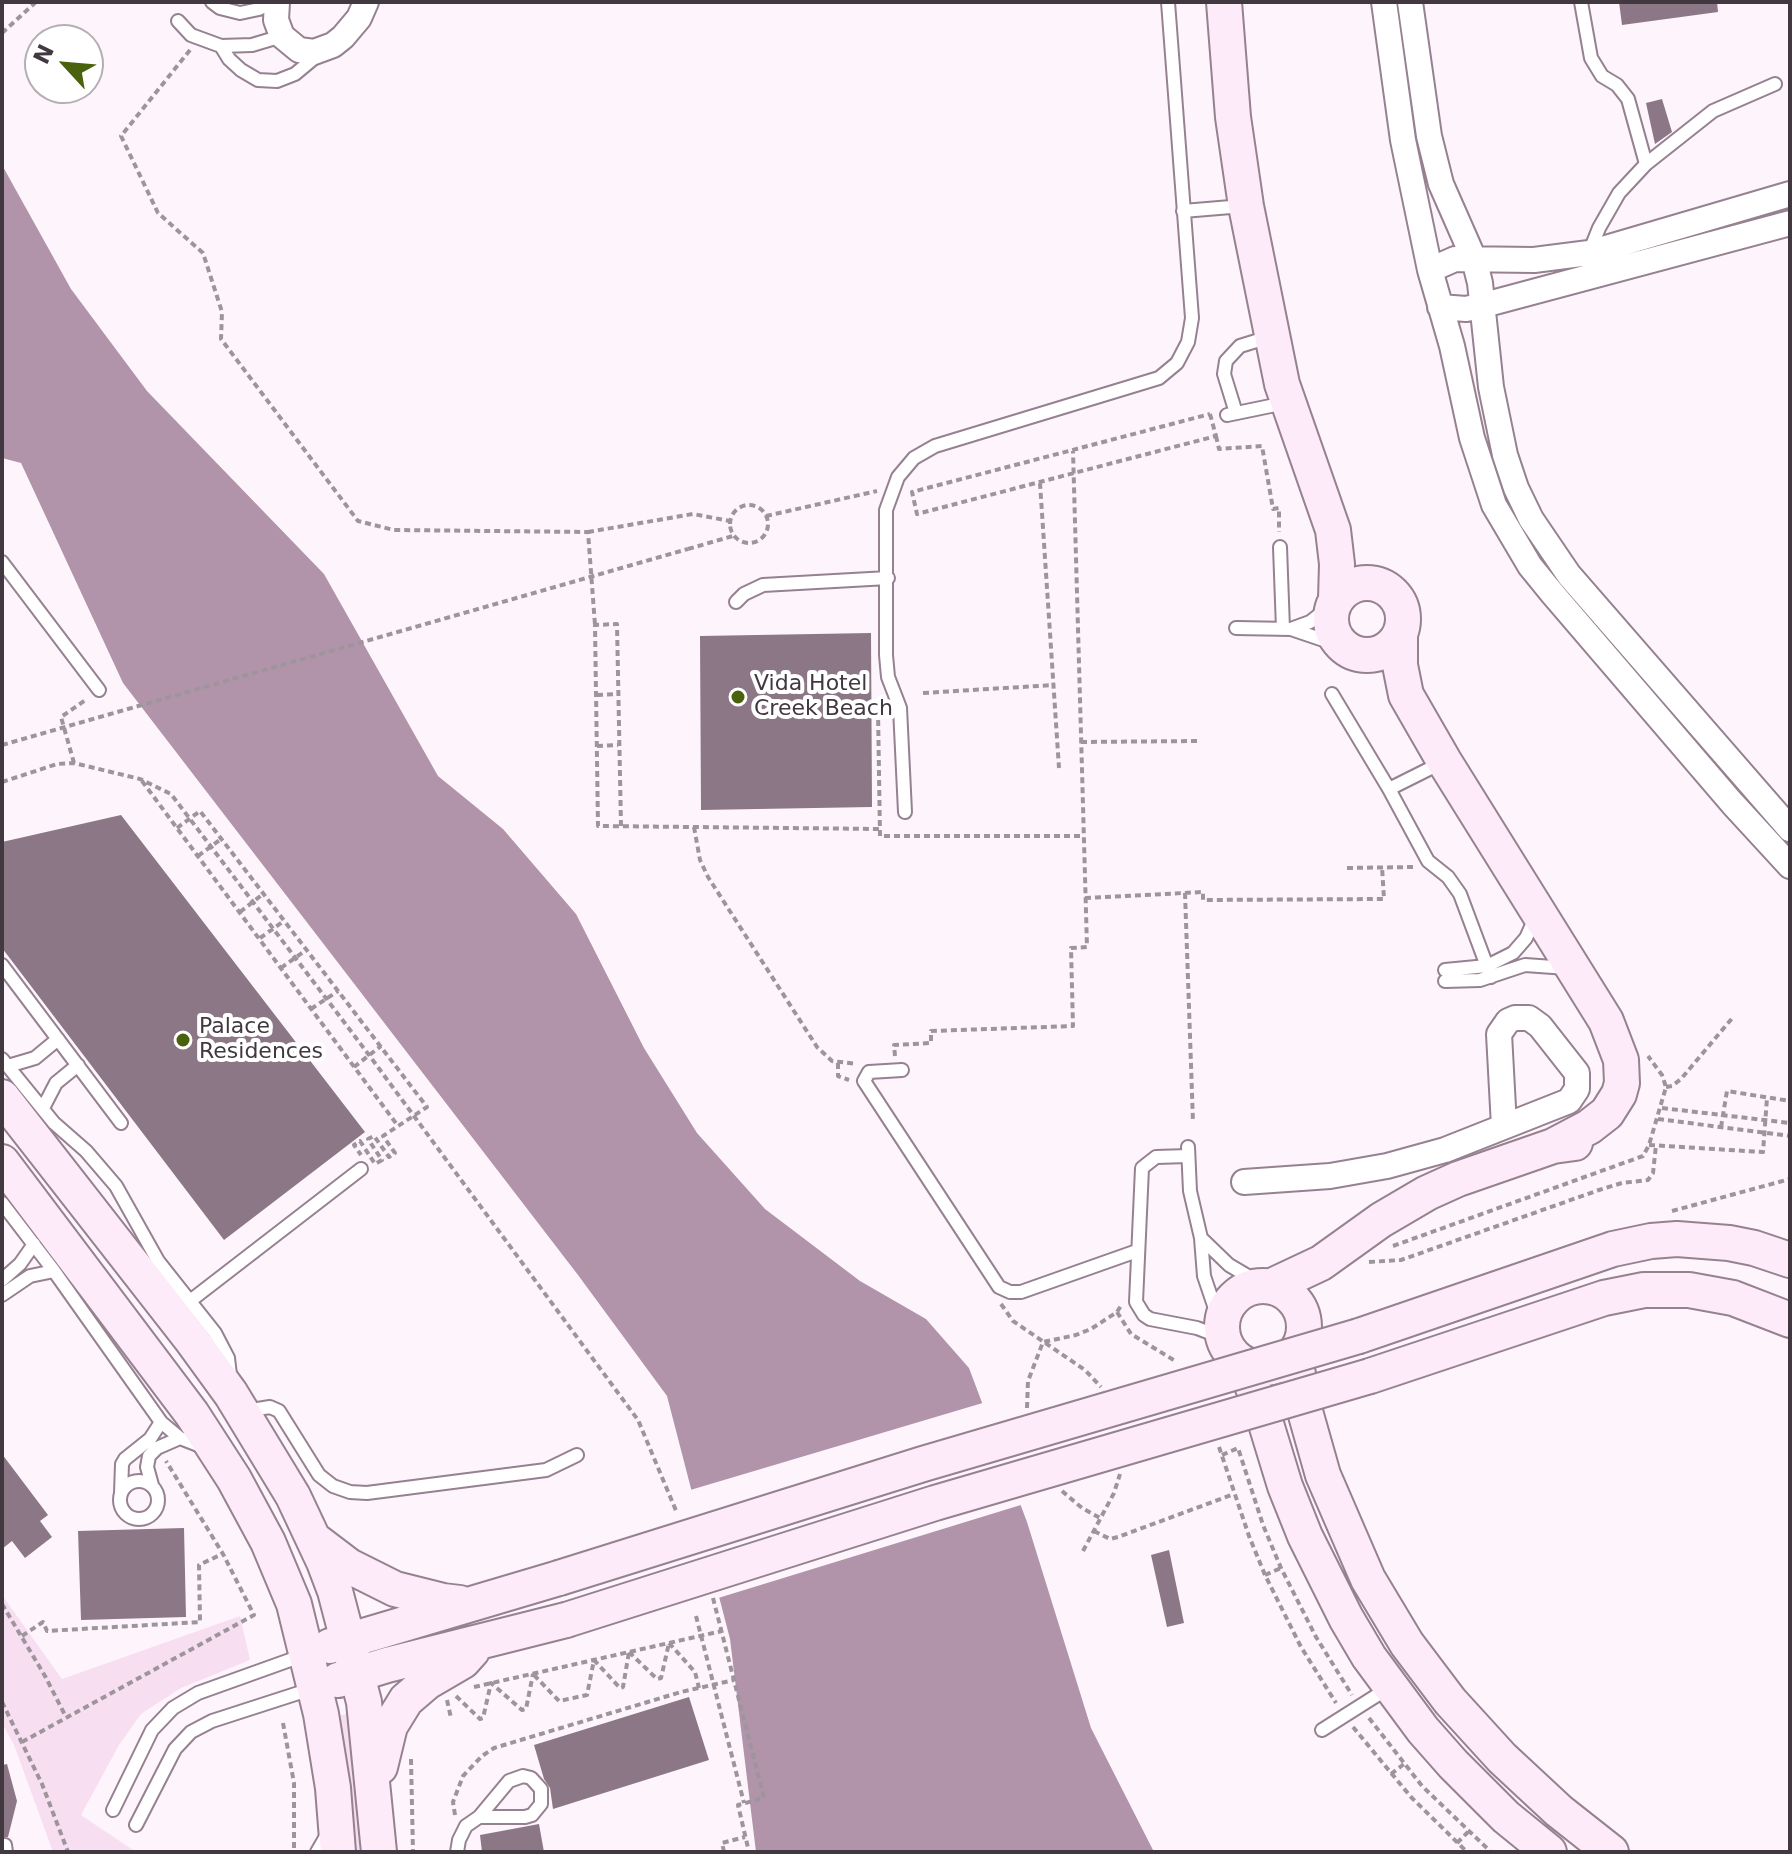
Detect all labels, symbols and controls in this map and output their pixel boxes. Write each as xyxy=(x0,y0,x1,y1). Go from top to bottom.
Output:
north arrow xyxy=(24,24,104,104)
text: N xyxy=(29,40,59,68)
place label: Vida Hotel Creek Beach xyxy=(754,671,893,722)
marker: Vida Hotel Creek Beach xyxy=(729,688,747,706)
place label: Palace Residences xyxy=(199,1014,323,1066)
marker: Palace Residences xyxy=(174,1031,192,1049)

